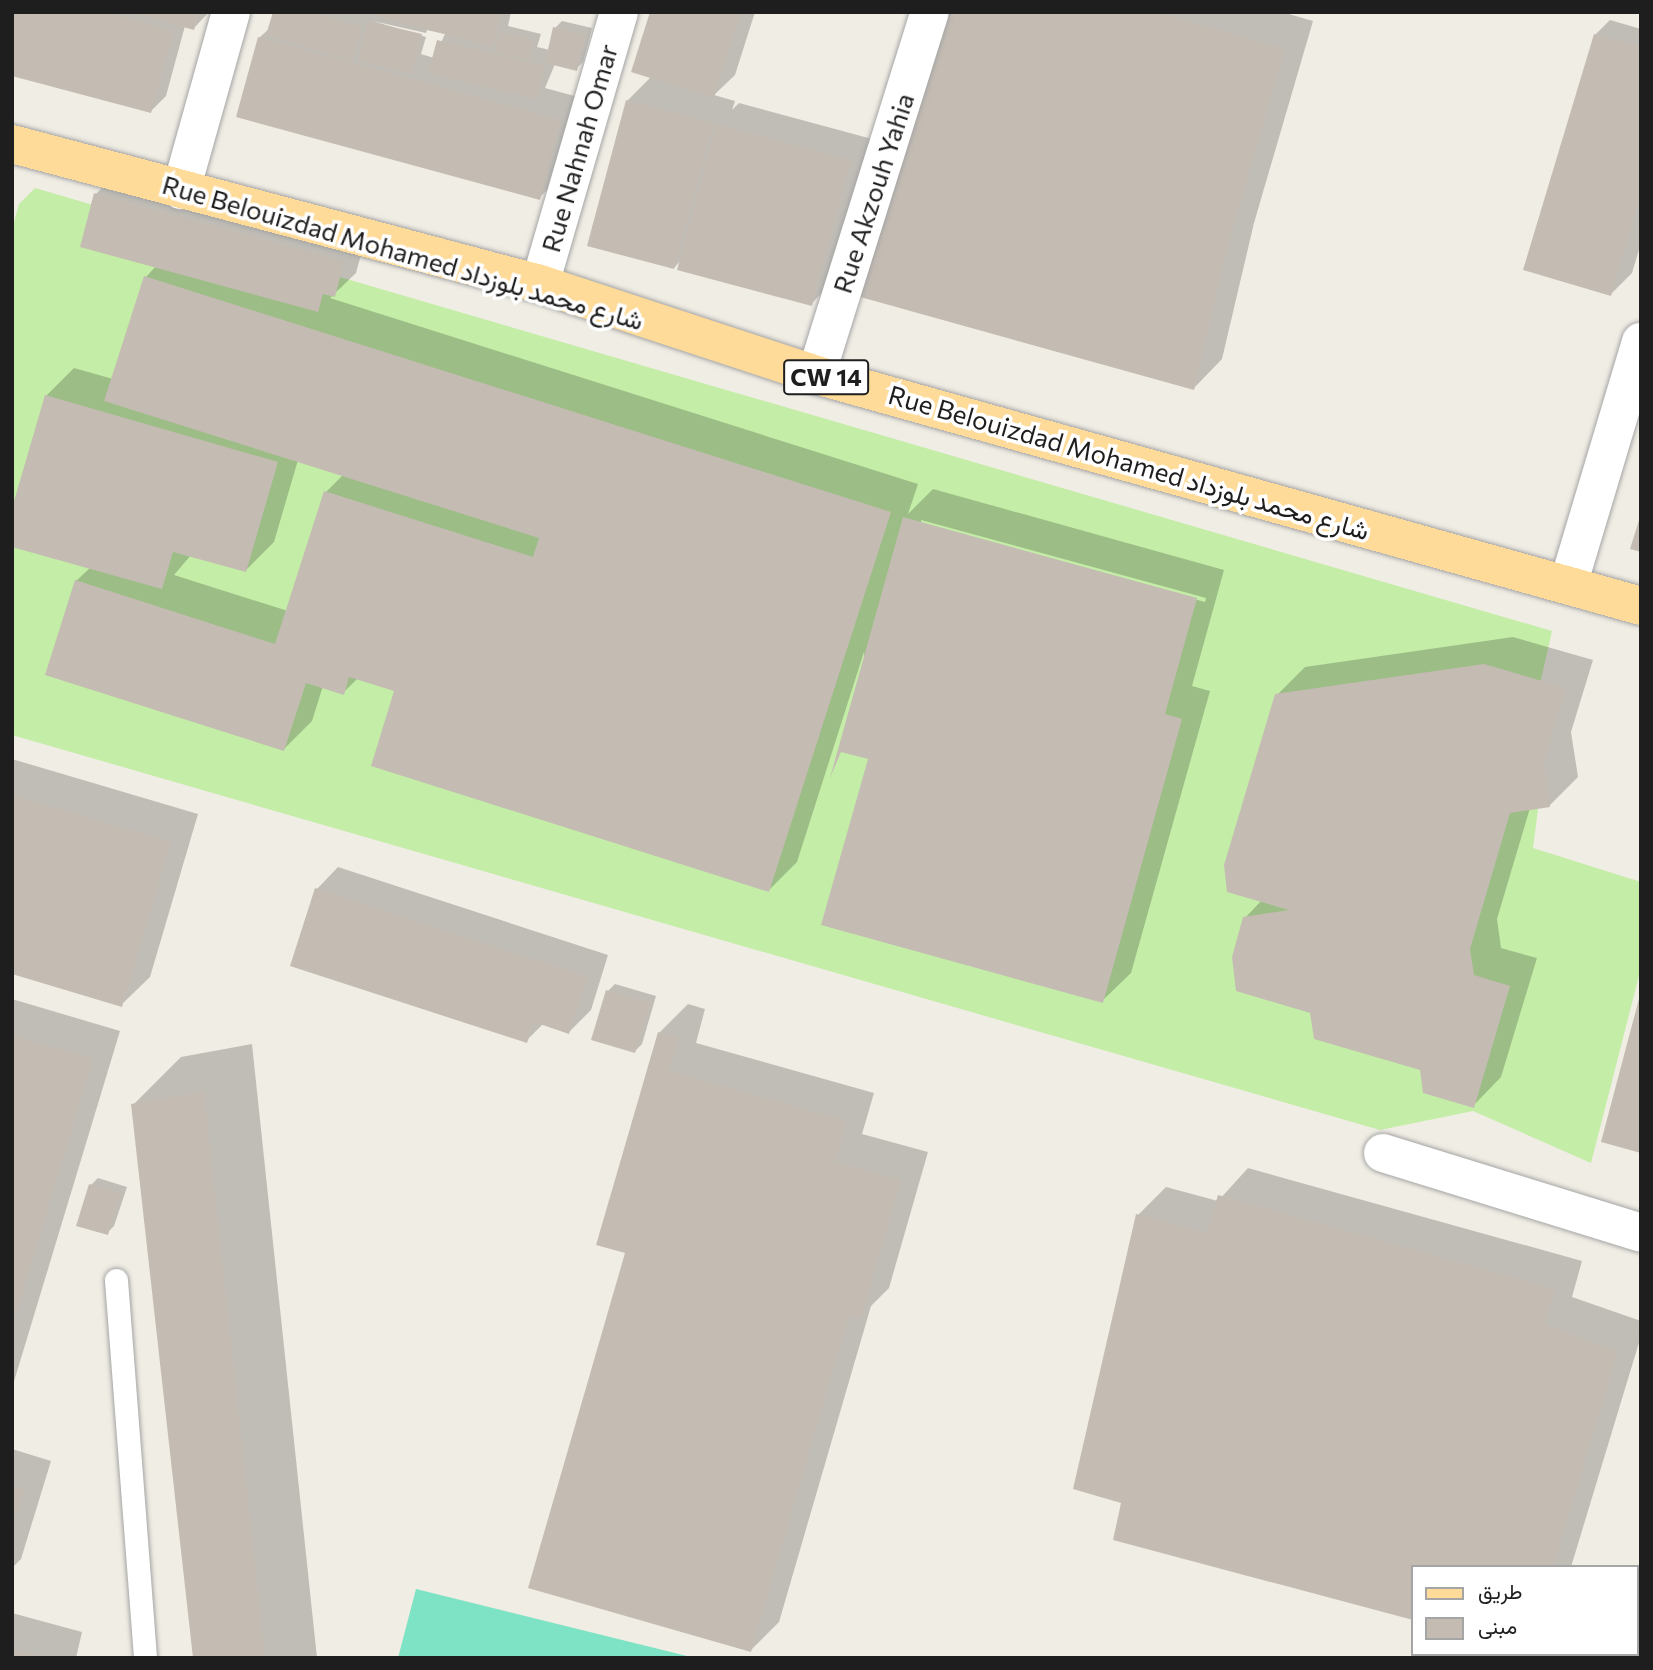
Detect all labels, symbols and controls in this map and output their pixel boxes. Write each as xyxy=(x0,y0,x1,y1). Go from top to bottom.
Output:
street label: Rue Nahnah Omar xyxy=(534,40,624,256)
street label: Rue Akzouh Yahia xyxy=(826,89,920,297)
street label: Rue Belouizdad Mohamed شارع محمد بلوزداد xyxy=(159,168,647,336)
road number: CW 14 xyxy=(782,356,870,398)
street label: Rue Belouizdad Mohamed شارع محمد بلوزداد xyxy=(885,378,1373,546)
legend xyxy=(1412,1565,1639,1656)
text: طريق xyxy=(1478,1578,1523,1603)
text: مبنى xyxy=(1478,1613,1517,1638)

